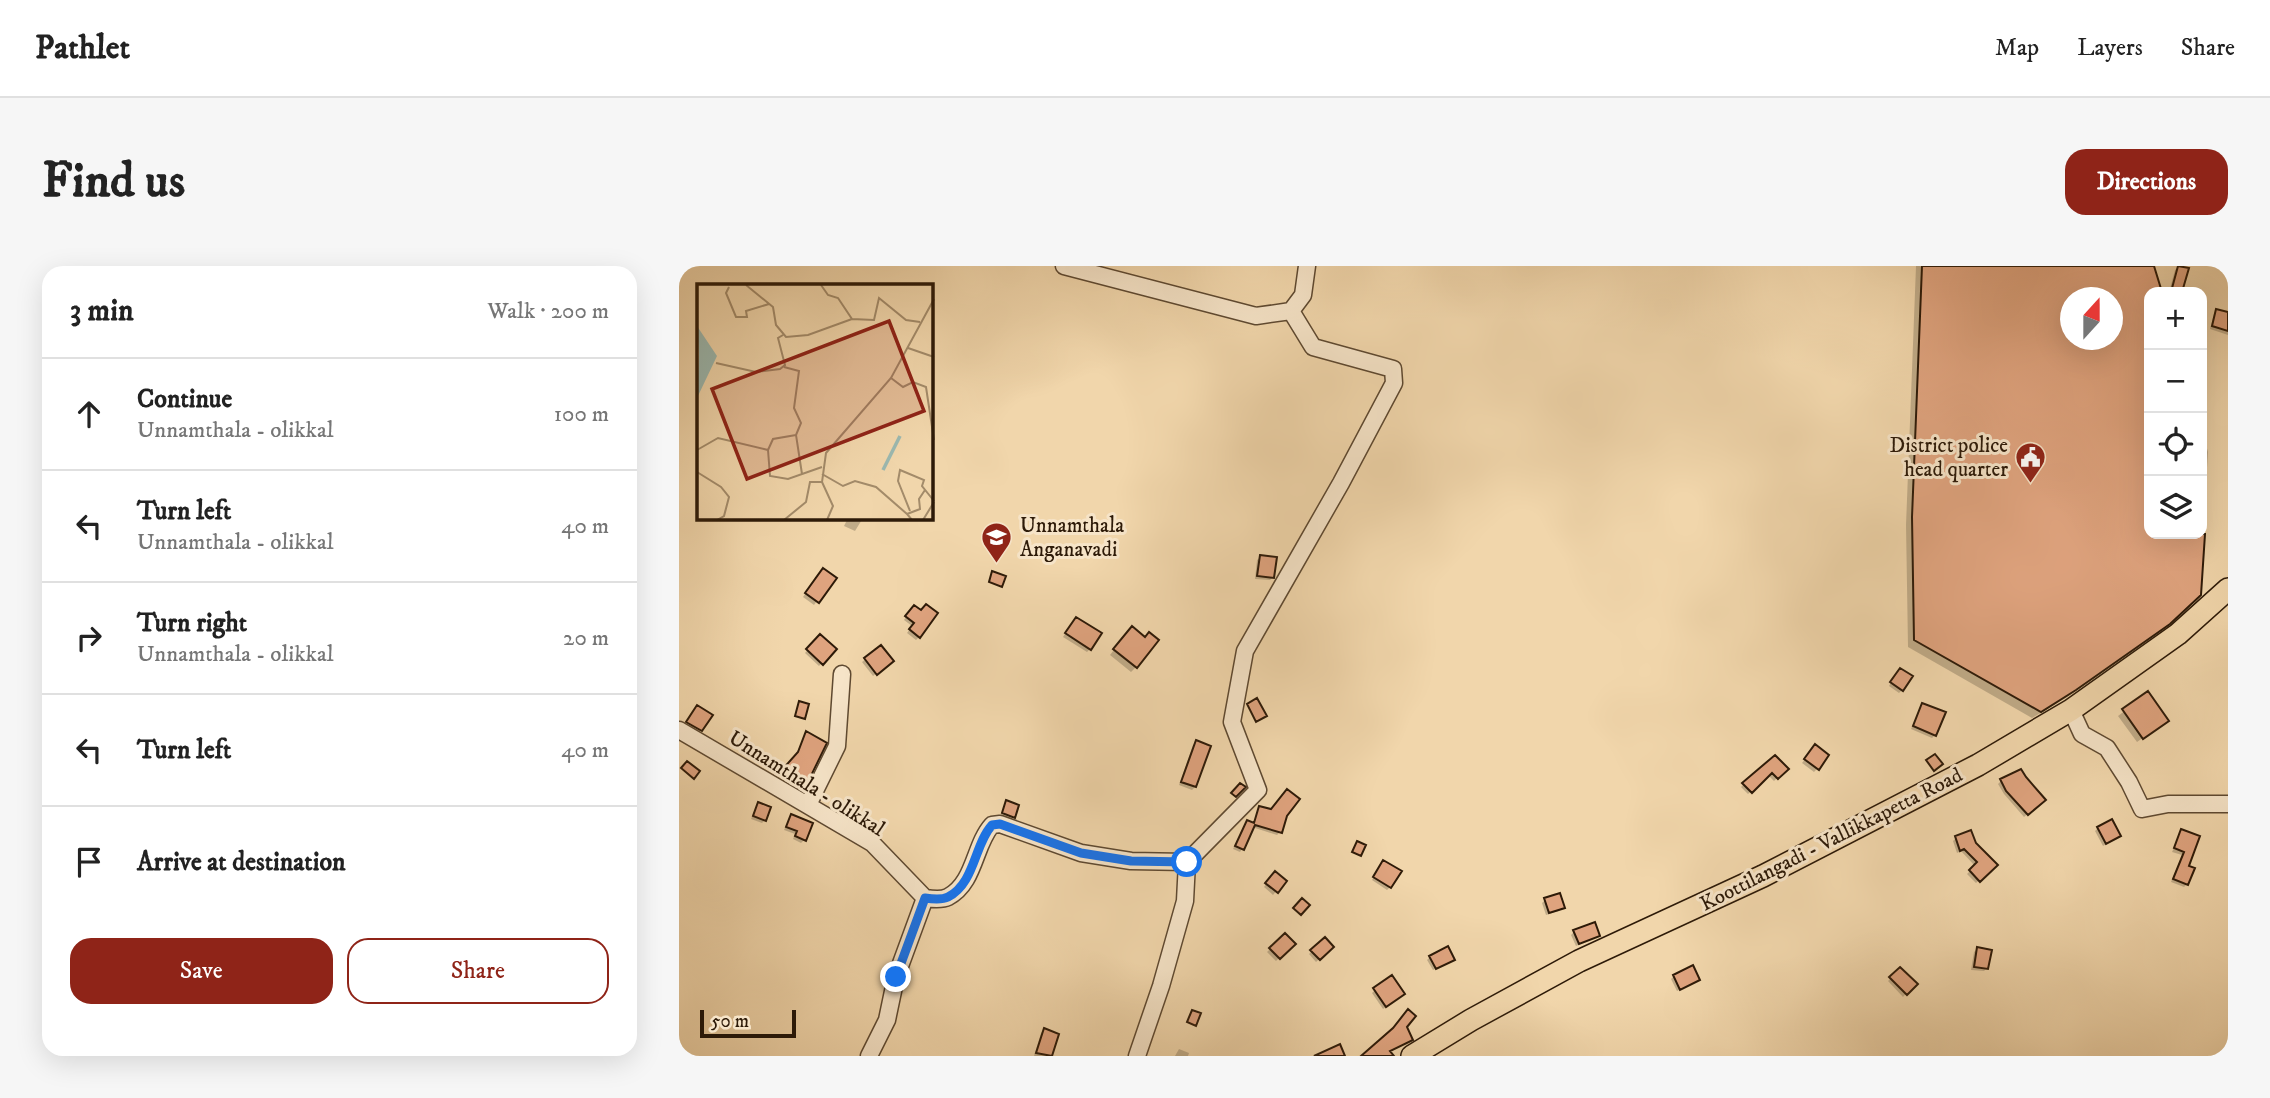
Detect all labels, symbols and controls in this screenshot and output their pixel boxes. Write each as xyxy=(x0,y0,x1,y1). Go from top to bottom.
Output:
text: Pathlet xyxy=(35,28,130,69)
text: Map xyxy=(1995,33,2039,63)
text: Layers xyxy=(2077,33,2143,63)
text: Share xyxy=(2181,33,2235,63)
button: Directions xyxy=(2065,149,2228,215)
text: Find us xyxy=(42,151,185,213)
inset map xyxy=(697,284,933,520)
north arrow xyxy=(2060,287,2123,350)
map controls xyxy=(2144,287,2207,539)
button: + xyxy=(2144,287,2207,350)
text: 3 min xyxy=(70,293,134,330)
text: Walk · 200 m xyxy=(488,297,609,326)
button: − xyxy=(2144,350,2207,413)
text: Continue xyxy=(137,383,232,416)
icon: ahead xyxy=(70,395,108,433)
text: 100 m xyxy=(554,400,609,429)
button: locate xyxy=(2144,413,2207,476)
text: Unnamthala - olikkal xyxy=(137,416,334,445)
place label: District police head quarter xyxy=(1890,433,2008,483)
public building icon: District police head quarter xyxy=(2014,440,2048,484)
button: layers xyxy=(2144,476,2207,539)
text: Turn left xyxy=(137,495,231,528)
icon: left xyxy=(70,507,108,545)
text: 40 m xyxy=(561,512,609,541)
place label: Unnamthala Anganavadi xyxy=(1020,513,1124,563)
school or university icon: Unnamthala Anganavadi xyxy=(980,520,1014,564)
text: Unnamthala - olikkal xyxy=(137,528,334,557)
text: Turn right xyxy=(137,607,247,640)
icon: right xyxy=(70,619,108,657)
text: 20 m xyxy=(563,624,609,653)
text: Unnamthala - olikkal xyxy=(137,640,334,669)
street label: Unnamthala - olikkal xyxy=(723,725,890,843)
icon: left xyxy=(70,731,108,769)
text: Turn left xyxy=(137,734,231,767)
text: 40 m xyxy=(561,736,609,765)
street label: Koottilangadi - Vallikkapetta Road xyxy=(1696,762,1967,918)
icon: arrive xyxy=(70,843,108,881)
text: Arrive at destination xyxy=(137,846,346,879)
route start xyxy=(1171,846,1202,877)
button: Save xyxy=(70,938,333,1004)
button: Share xyxy=(347,938,609,1004)
route end xyxy=(880,961,911,992)
scale bar xyxy=(700,1007,796,1039)
text: 50 m xyxy=(711,1010,749,1033)

